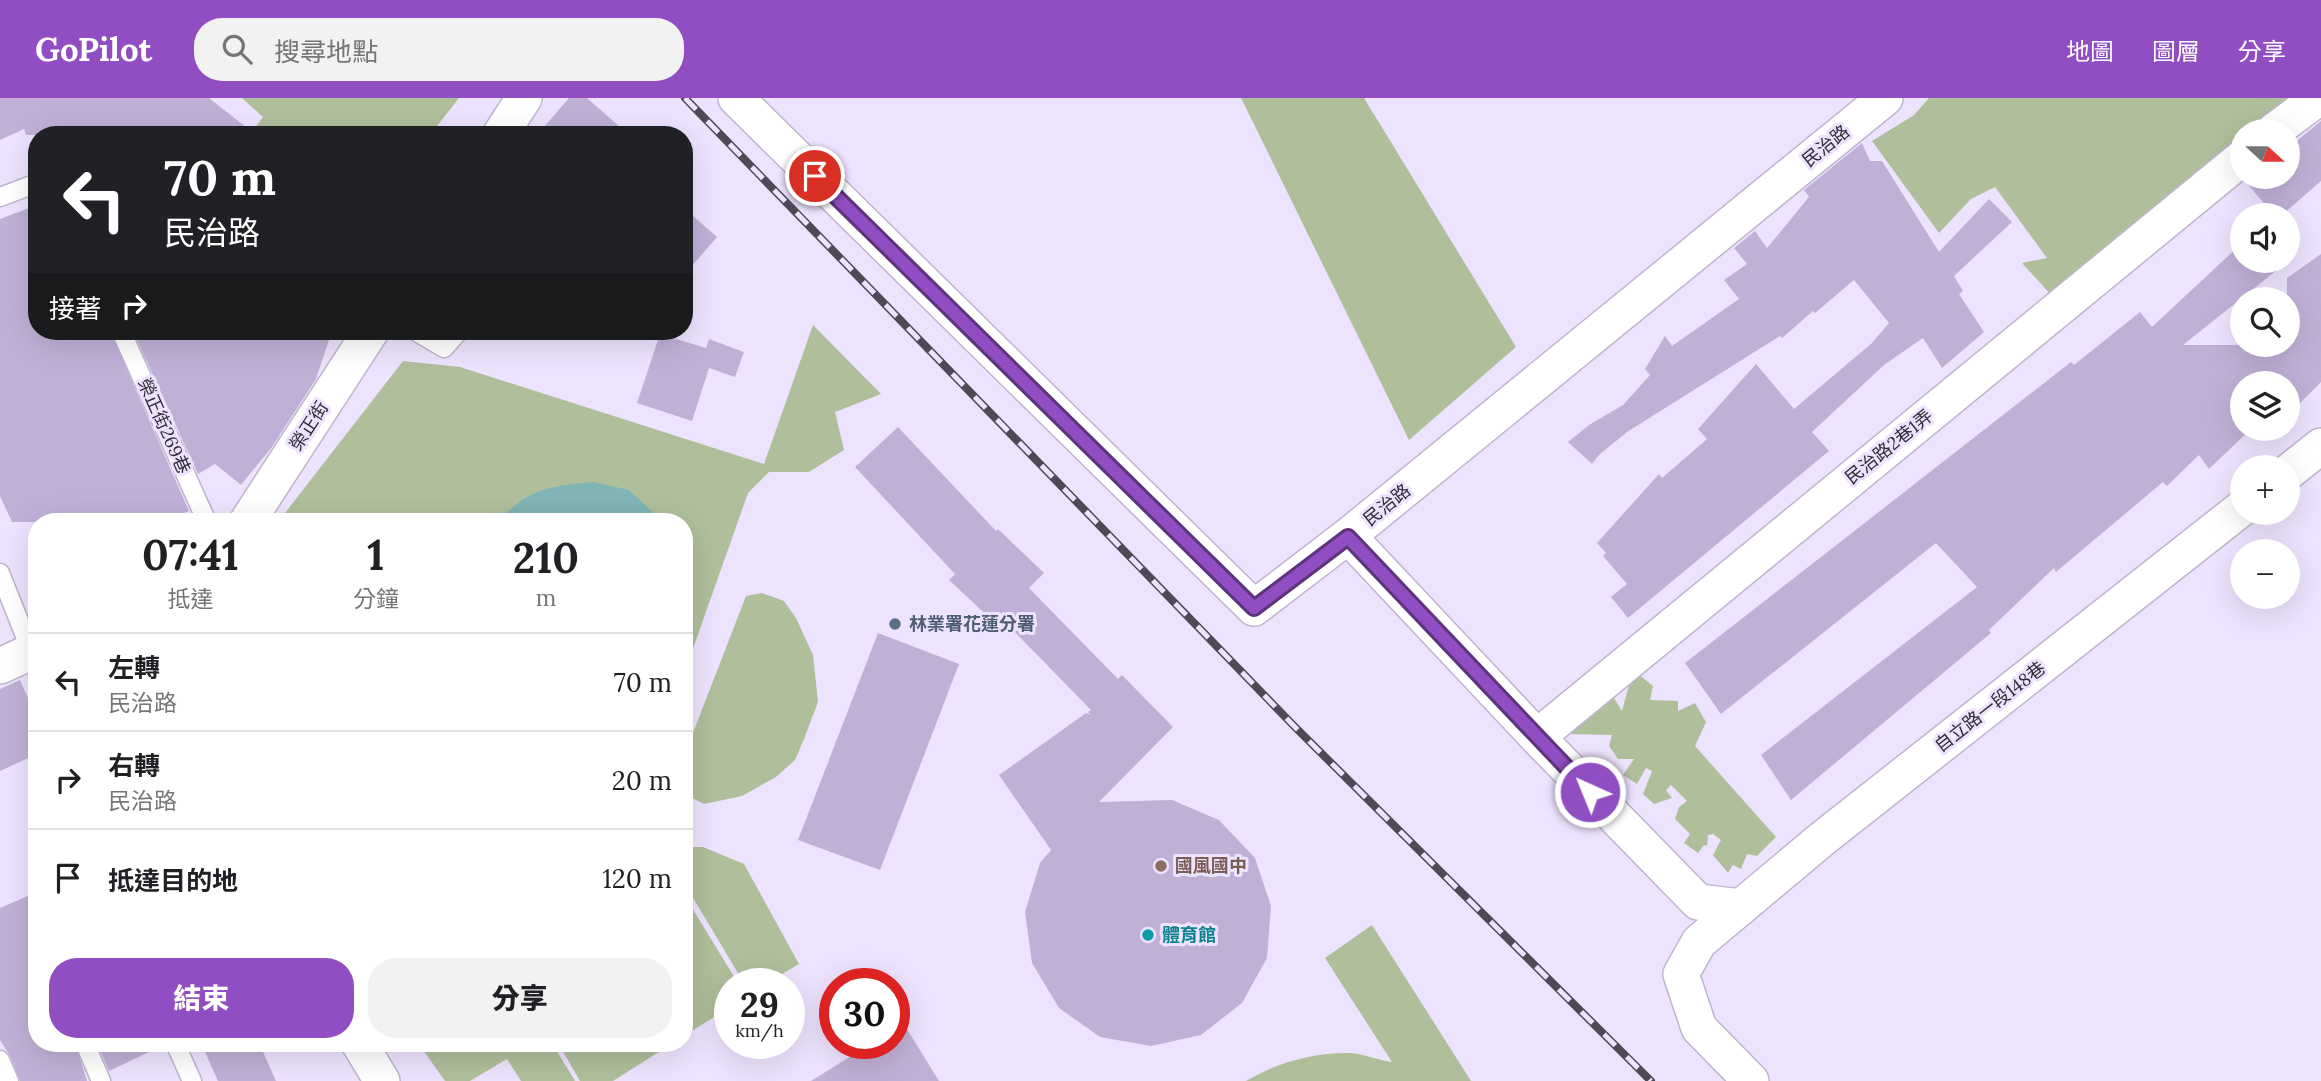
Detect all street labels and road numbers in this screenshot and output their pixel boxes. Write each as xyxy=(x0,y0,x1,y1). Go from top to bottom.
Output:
street label: 民治路 xyxy=(1797,120,1854,172)
street label: 榮正街269巷 xyxy=(133,374,196,477)
street label: 榮正街 xyxy=(284,397,333,455)
street label: 民治路2巷1弄 xyxy=(1840,404,1937,489)
street label: 民治路 xyxy=(1358,479,1415,531)
street label: 自立路一段148巷 xyxy=(1930,656,2050,757)

